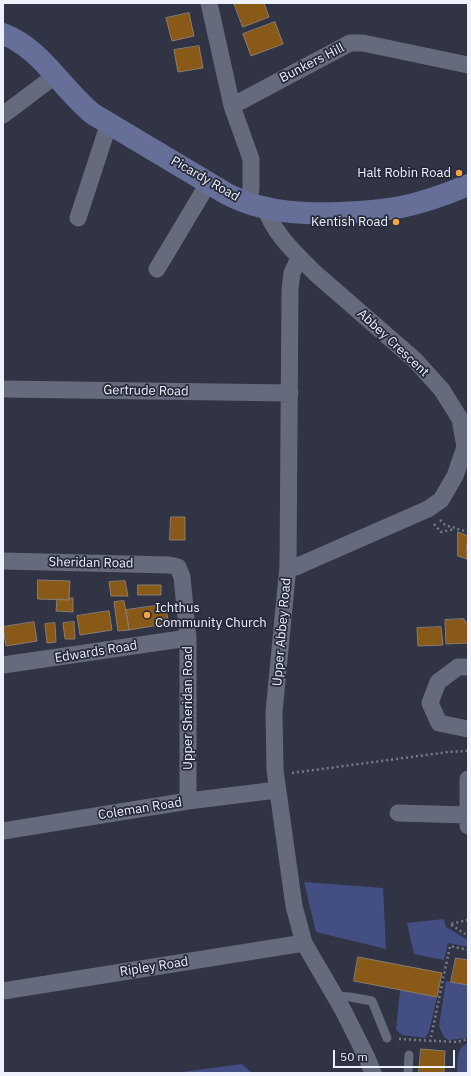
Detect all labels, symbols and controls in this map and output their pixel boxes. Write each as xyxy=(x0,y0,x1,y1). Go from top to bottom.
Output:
street label: Bunkers Hill xyxy=(277,40,347,86)
street label: Picardy Road xyxy=(168,153,242,205)
place label: Halt Robin Road xyxy=(357,165,451,181)
marker: Halt Robin Road xyxy=(454,168,464,178)
place label: Kentish Road xyxy=(311,214,388,230)
marker: Kentish Road xyxy=(391,217,401,227)
street label: Abbey Crescent xyxy=(354,306,432,380)
street label: Gertrude Road xyxy=(103,382,189,400)
street label: Sheridan Road xyxy=(48,554,134,572)
street label: Upper Abbey Road xyxy=(269,577,295,687)
place label: Ichthus Community Church xyxy=(155,600,267,631)
marker: Ichthus Community Church xyxy=(142,610,152,620)
street label: Edwards Road xyxy=(54,638,138,666)
street label: Upper Sheridan Road xyxy=(180,646,196,770)
street label: Coleman Road xyxy=(97,795,183,823)
street label: Ripley Road xyxy=(119,954,189,980)
scale bar xyxy=(335,1042,457,1068)
text: 50 m xyxy=(340,1049,368,1064)

